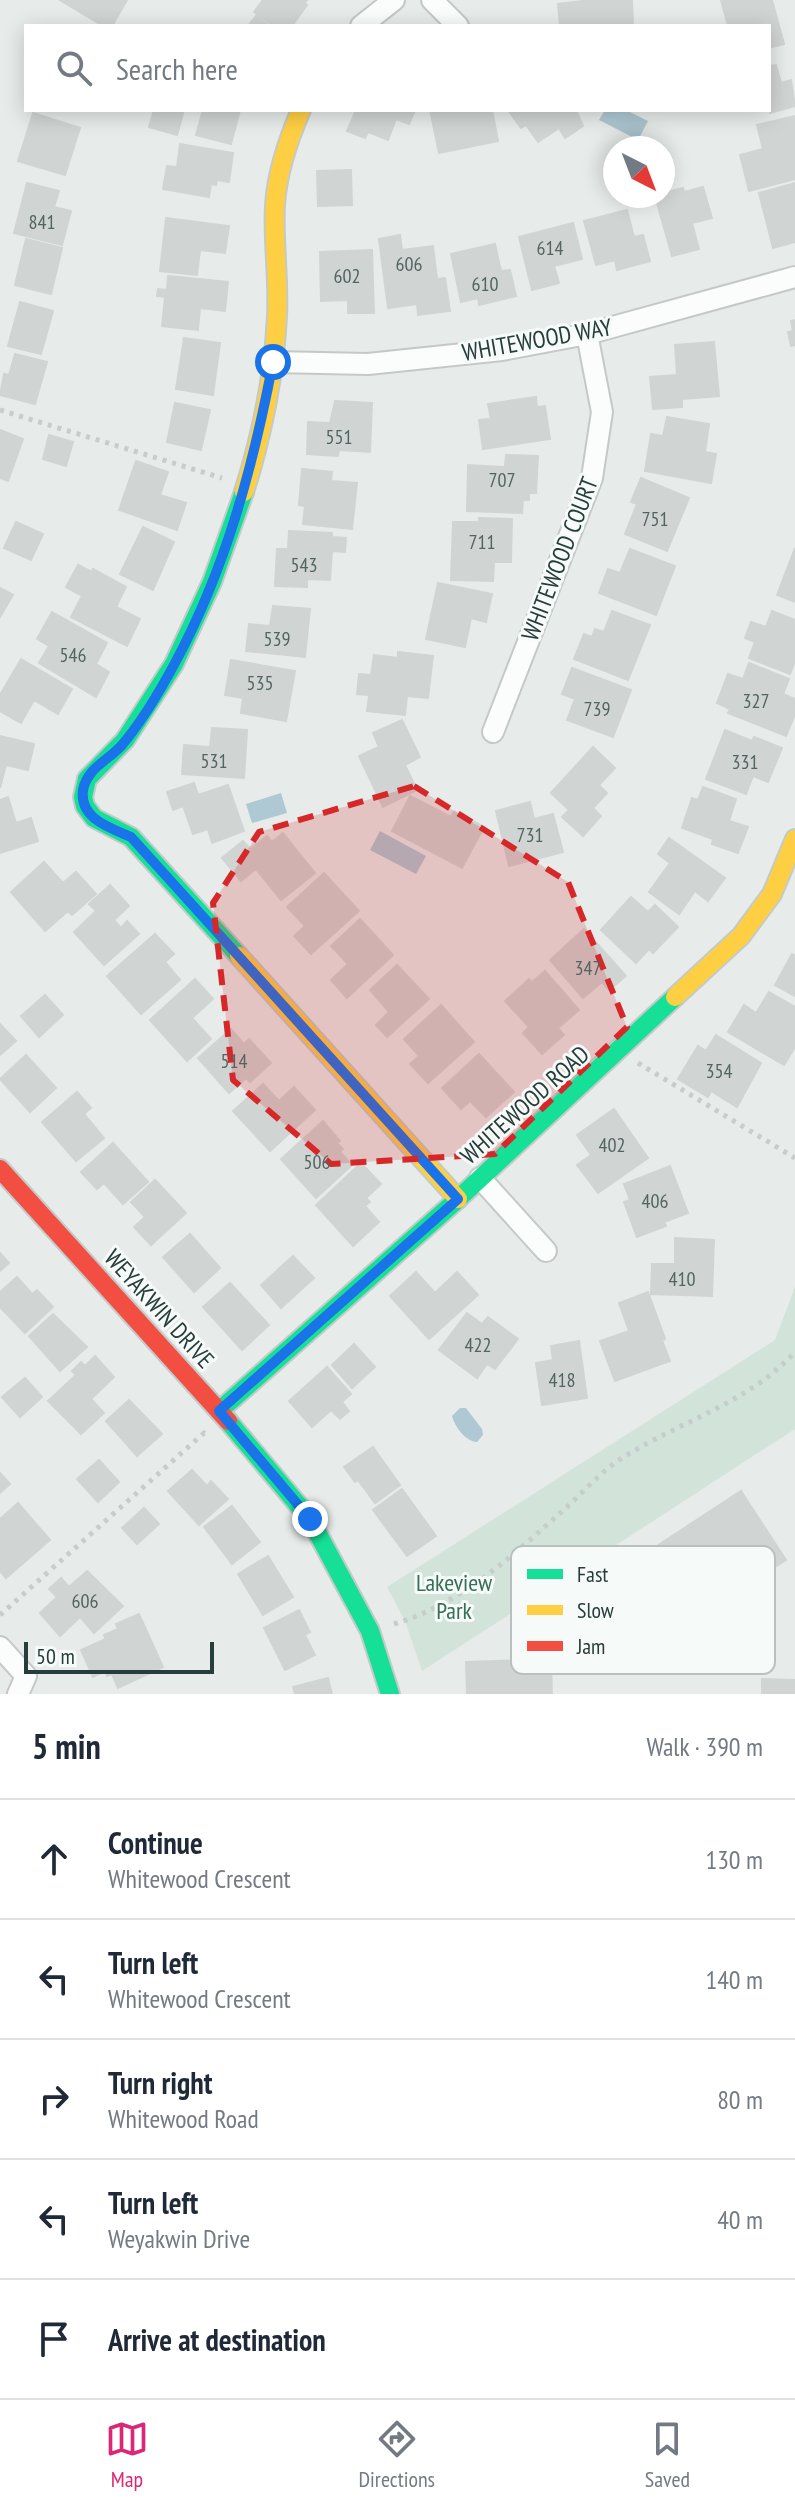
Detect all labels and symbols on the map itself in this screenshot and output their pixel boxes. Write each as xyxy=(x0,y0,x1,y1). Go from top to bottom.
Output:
north arrow xyxy=(603,136,675,208)
house number: 841 xyxy=(29,209,56,235)
house number: 614 xyxy=(537,235,564,261)
house number: 606 xyxy=(396,251,423,277)
house number: 602 xyxy=(334,263,361,289)
house number: 610 xyxy=(472,271,499,297)
street label: WHITEWOOD WAY xyxy=(460,311,614,368)
route start xyxy=(255,344,291,380)
house number: 551 xyxy=(326,424,353,450)
house number: 707 xyxy=(489,467,516,493)
street label: WHITEWOOD COURT xyxy=(514,472,605,645)
house number: 751 xyxy=(642,506,669,532)
house number: 711 xyxy=(469,529,496,555)
house number: 543 xyxy=(291,552,318,578)
house number: 539 xyxy=(264,626,291,652)
house number: 546 xyxy=(60,642,87,668)
house number: 535 xyxy=(247,670,274,696)
house number: 327 xyxy=(743,688,770,714)
house number: 739 xyxy=(584,696,611,722)
house number: 531 xyxy=(201,748,228,774)
house number: 331 xyxy=(732,749,759,775)
house number: 731 xyxy=(517,822,544,848)
house number: 347 xyxy=(575,955,602,981)
street label: WHITEWOOD ROAD xyxy=(454,1039,596,1171)
house number: 514 xyxy=(221,1048,248,1074)
house number: 354 xyxy=(706,1058,733,1084)
house number: 402 xyxy=(599,1132,626,1158)
house number: 506 xyxy=(304,1149,331,1175)
house number: 406 xyxy=(642,1188,669,1214)
street label: WEYAKWIN DRIVE xyxy=(98,1243,221,1375)
house number: 410 xyxy=(669,1266,696,1292)
house number: 422 xyxy=(465,1332,492,1358)
house number: 418 xyxy=(549,1367,576,1393)
route end xyxy=(292,1501,328,1537)
legend xyxy=(511,1546,775,1674)
text: Fast xyxy=(577,1560,608,1588)
park label: Lakeview Park xyxy=(416,1567,493,1626)
house number: 606 xyxy=(72,1588,99,1614)
text: Slow xyxy=(577,1596,614,1624)
text: Jam xyxy=(576,1632,605,1660)
scale bar xyxy=(24,1638,214,1674)

